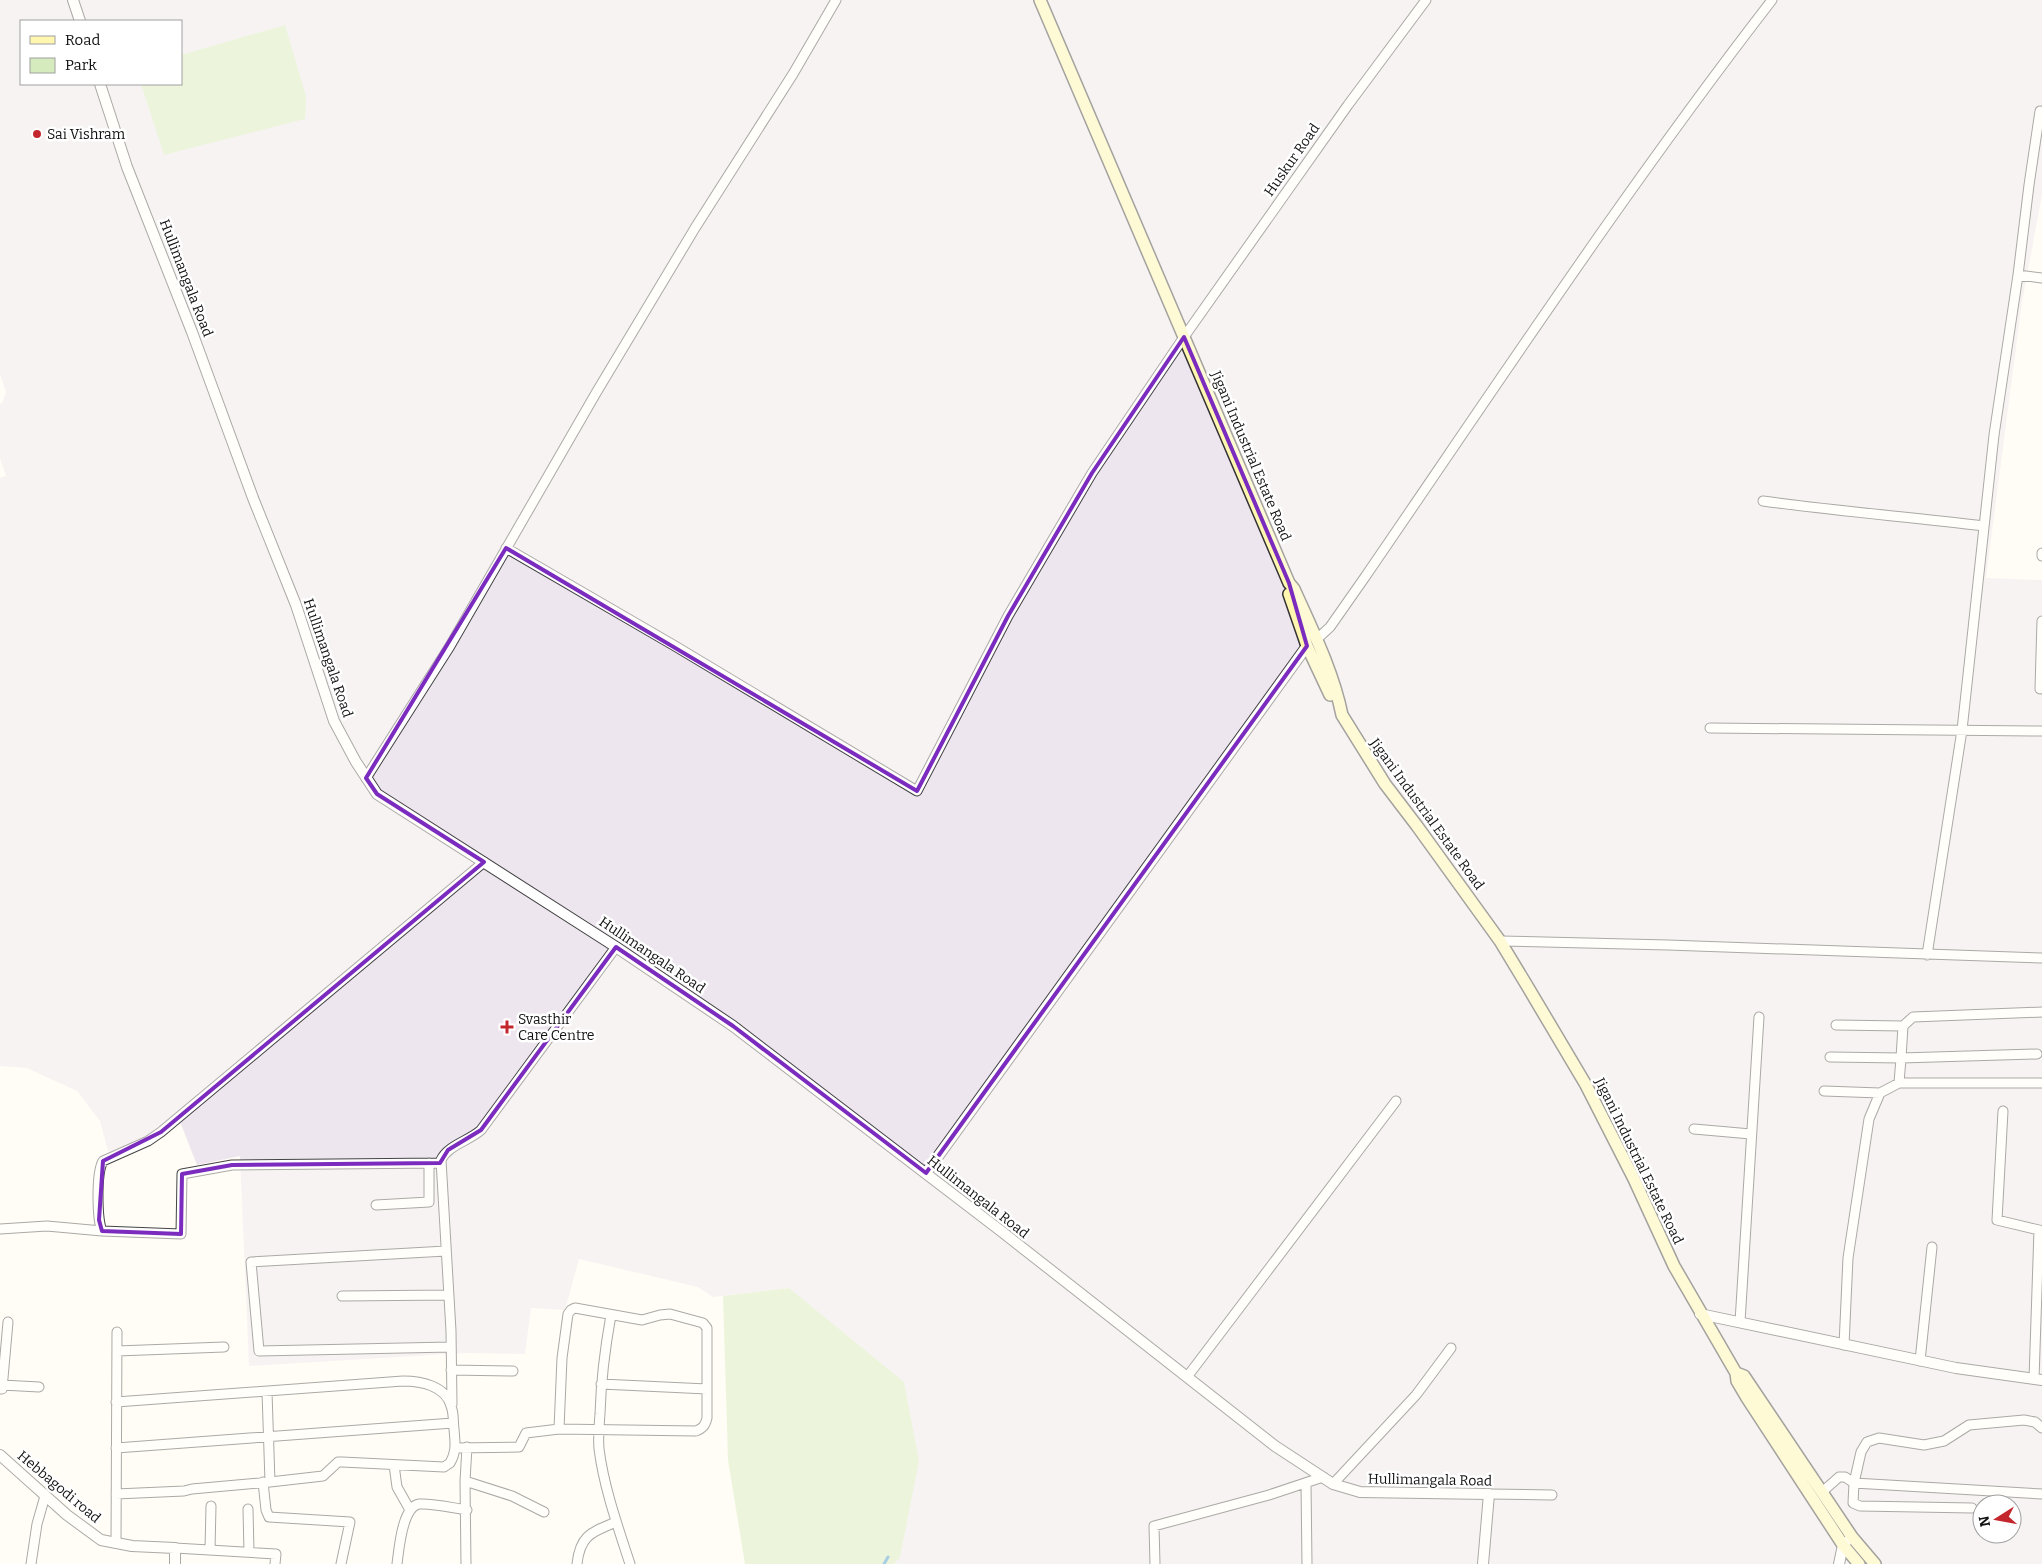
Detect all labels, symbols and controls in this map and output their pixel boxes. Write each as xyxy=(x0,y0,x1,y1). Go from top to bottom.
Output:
legend xyxy=(20,20,182,85)
text: Road xyxy=(65,31,100,49)
text: Park xyxy=(65,56,97,74)
street label: Huskur Road xyxy=(1261,120,1323,200)
place label: Sai Vishram xyxy=(47,126,126,143)
marker: Sai Vishram xyxy=(31,128,43,140)
street label: Hullimangala Road xyxy=(156,217,216,339)
street label: Jigani Industrial Estate Road xyxy=(1207,368,1295,544)
street label: Hullimangala Road xyxy=(300,596,356,720)
street label: Jigani Industrial Estate Road xyxy=(1366,734,1488,893)
street label: Hullimangala Road xyxy=(596,913,708,997)
place label: Svasthir Care Centre xyxy=(518,1011,594,1044)
marker: Svasthir Care Centre xyxy=(500,1020,514,1034)
street label: Jigani Industrial Estate Road xyxy=(1591,1074,1687,1247)
street label: Hullimangala Road xyxy=(924,1152,1032,1242)
street label: Hebbagodi road xyxy=(14,1447,104,1527)
street label: Hullimangala Road xyxy=(1368,1470,1492,1490)
north arrow xyxy=(1972,1494,2022,1544)
text: N xyxy=(1975,1514,1994,1528)

